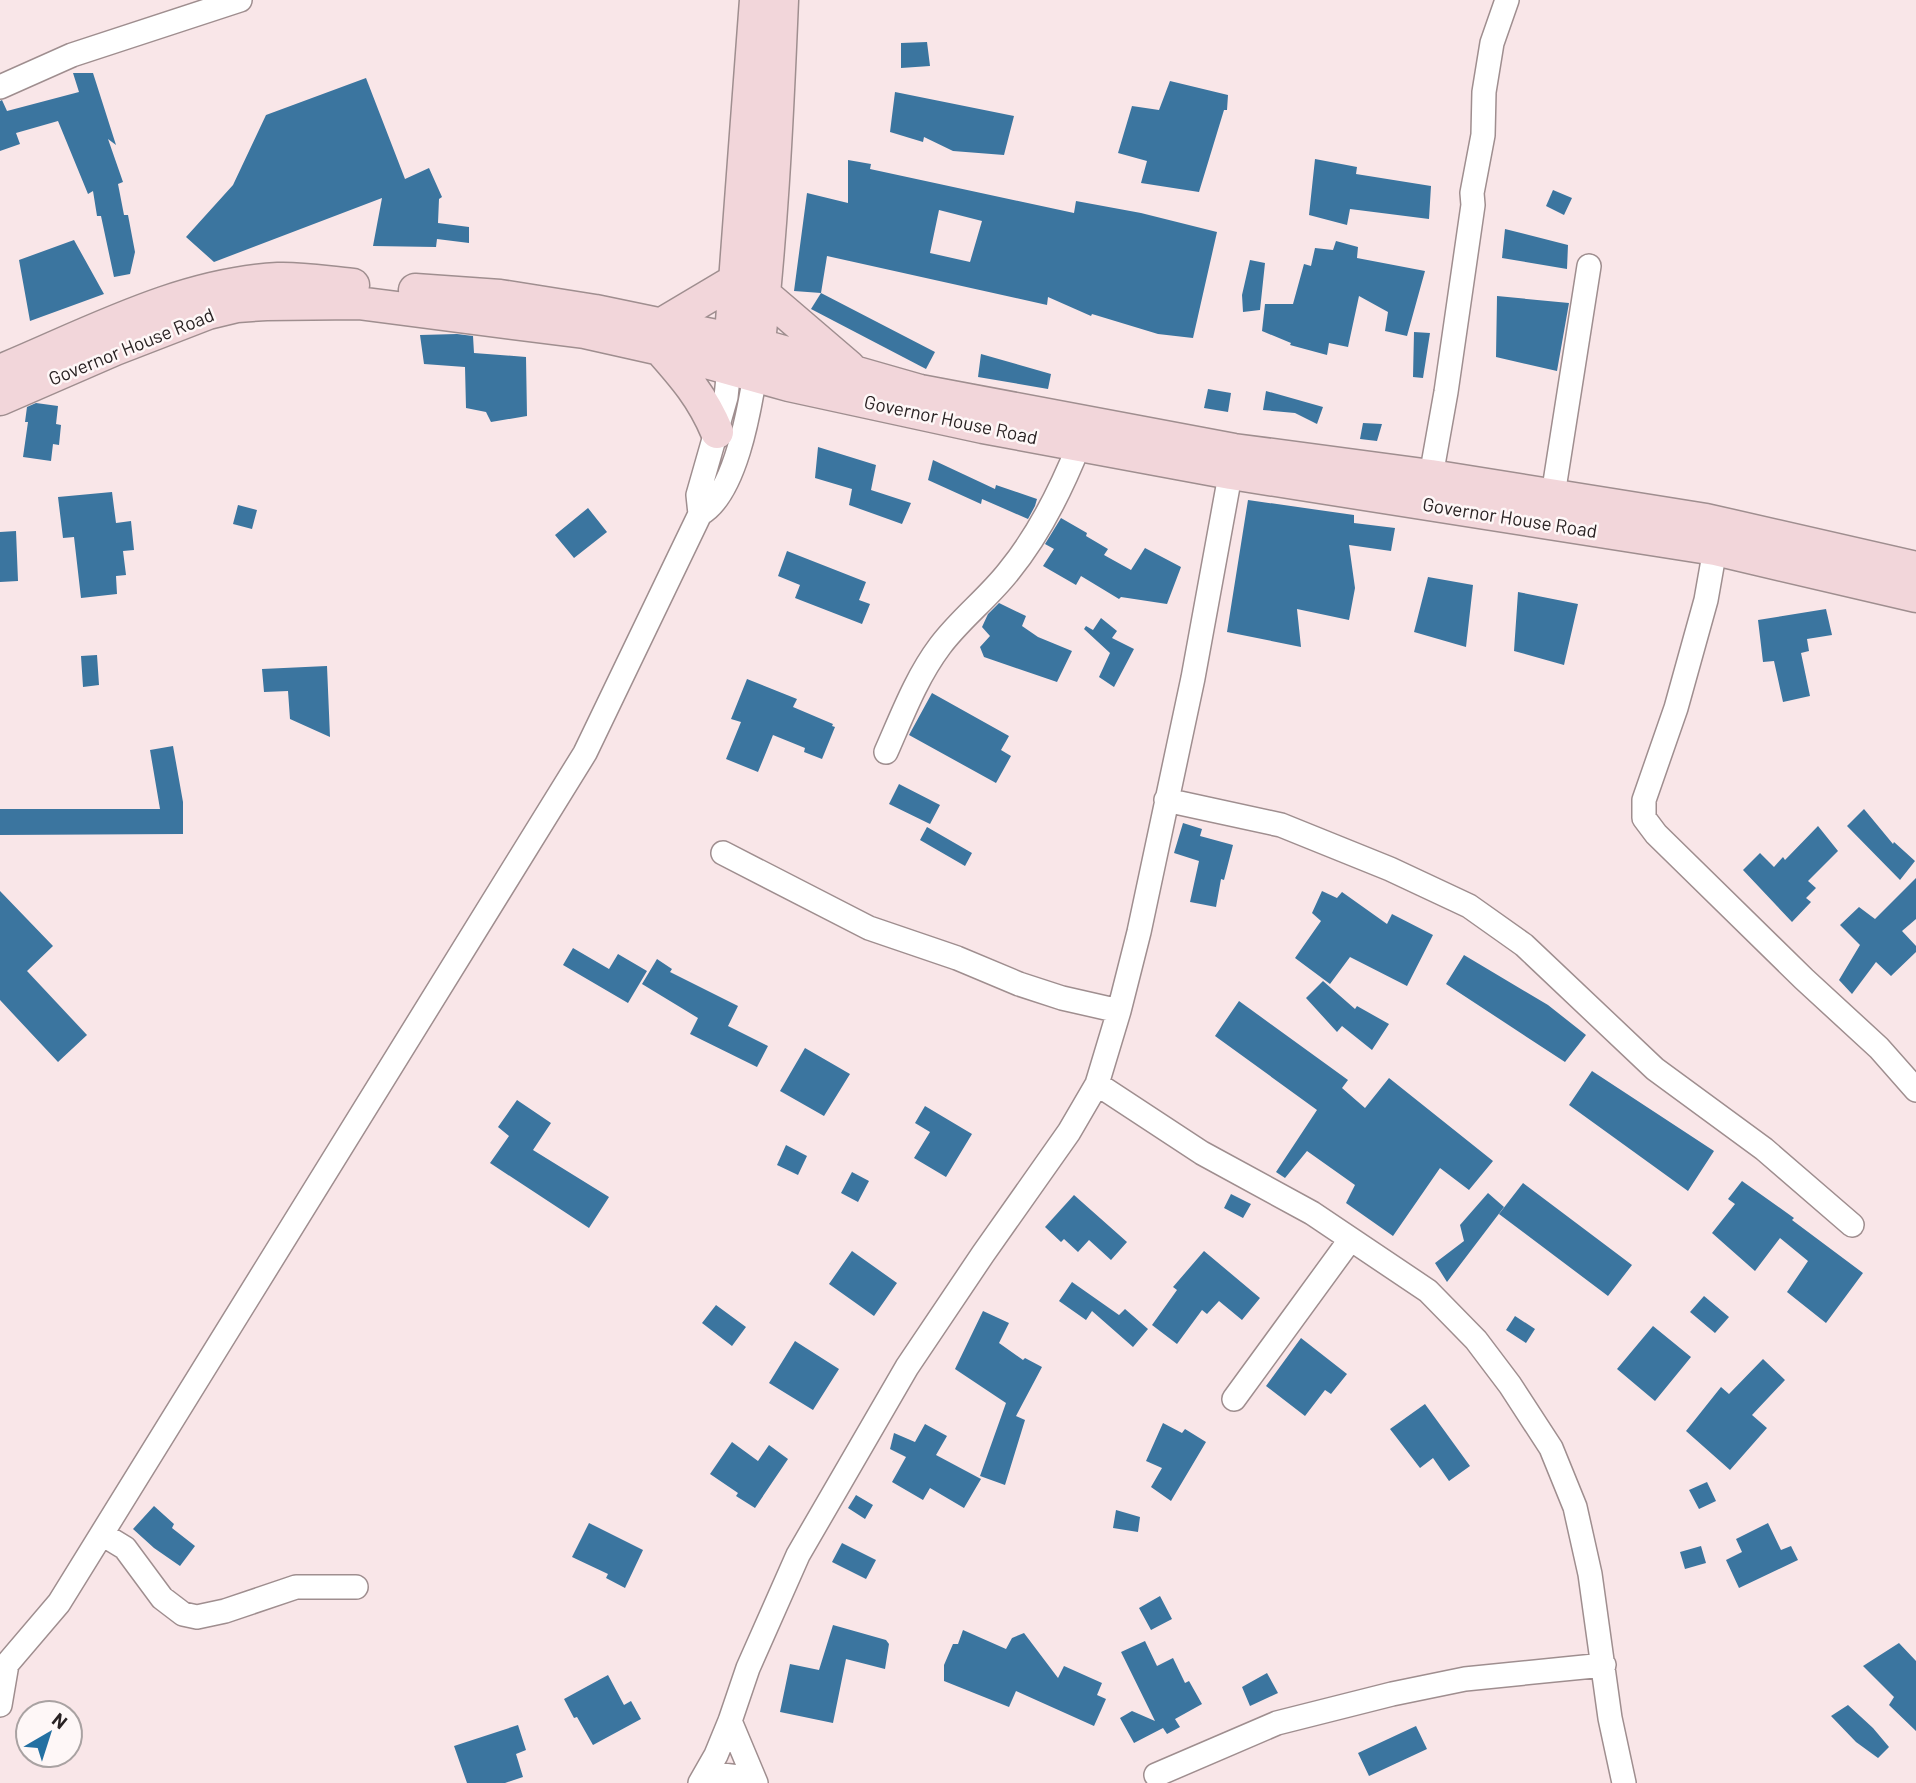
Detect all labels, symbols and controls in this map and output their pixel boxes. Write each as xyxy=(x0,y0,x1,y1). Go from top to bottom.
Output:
street label: Governor House Road xyxy=(45,302,217,390)
street label: Governor House Road xyxy=(862,389,1040,449)
street label: Governor House Road xyxy=(1421,492,1599,542)
north arrow xyxy=(14,1699,84,1769)
text: N xyxy=(48,1707,72,1733)

